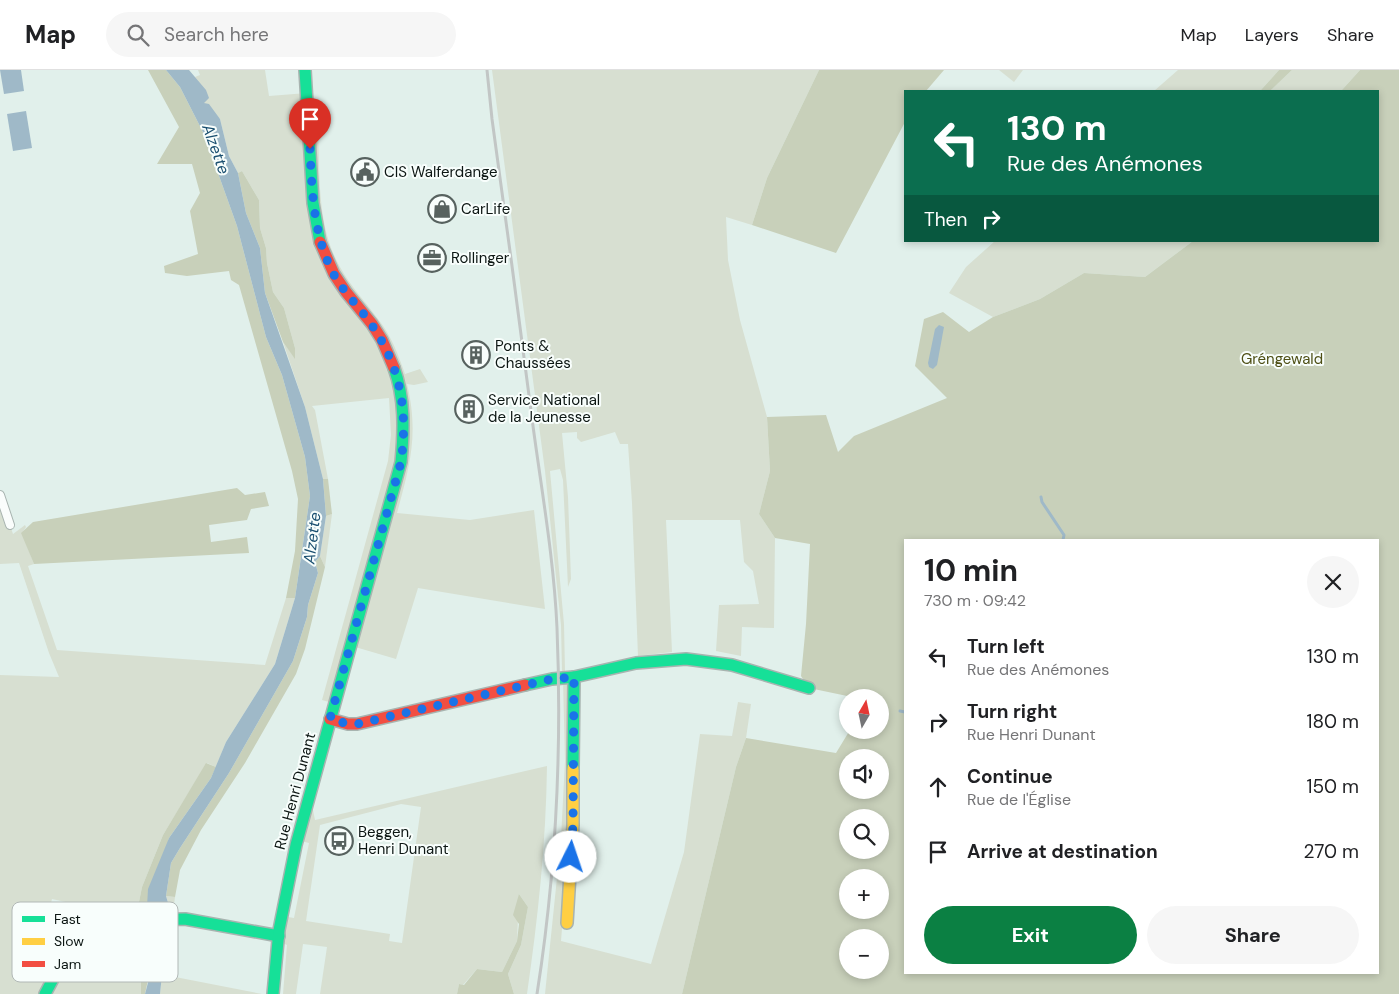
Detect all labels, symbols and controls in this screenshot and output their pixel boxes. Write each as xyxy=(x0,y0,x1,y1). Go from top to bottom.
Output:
search box xyxy=(106,12,456,57)
text: Map xyxy=(25,19,76,50)
icon: search xyxy=(124,21,152,49)
text: Search here xyxy=(164,22,269,47)
text: Map xyxy=(1181,23,1217,47)
text: Layers xyxy=(1245,23,1299,47)
text: Share xyxy=(1327,23,1374,47)
pin xyxy=(289,98,331,149)
icon: arrive xyxy=(296,105,324,133)
text: 130 m xyxy=(1007,105,1107,151)
icon: left xyxy=(924,110,989,175)
water label: Alzette xyxy=(197,120,235,177)
text: Rue des Anémones xyxy=(1007,149,1203,178)
public building icon: CIS Walferdange xyxy=(350,157,380,187)
place label: CIS Walferdange xyxy=(384,162,498,182)
shop icon: CarLife xyxy=(427,194,457,224)
place label: CarLife xyxy=(461,199,510,219)
icon: right xyxy=(977,205,1005,233)
text: Then xyxy=(924,207,967,232)
office icon: Rollinger xyxy=(417,243,447,273)
place label: Rollinger xyxy=(451,248,510,268)
place label: Ponts & Chaussées xyxy=(495,336,571,373)
building icon: Ponts & Chaussées xyxy=(461,340,491,370)
park label: Gréngewald xyxy=(1241,349,1323,369)
place label: Service National de la Jeunesse xyxy=(488,390,600,427)
building icon: Service National de la Jeunesse xyxy=(454,394,484,424)
water label: Alzette xyxy=(298,511,326,566)
text: 10 min xyxy=(924,551,1018,590)
button: close xyxy=(1307,556,1359,608)
text: 730 m · 09:42 xyxy=(924,590,1026,611)
text: Turn left xyxy=(967,634,1045,659)
icon: left xyxy=(924,643,952,671)
text: 130 m xyxy=(1307,644,1359,669)
text: Rue des Anémones xyxy=(967,659,1109,680)
north arrow xyxy=(839,689,889,739)
map controls xyxy=(839,689,889,979)
text: Turn right xyxy=(967,699,1057,724)
icon: right xyxy=(924,708,952,736)
text: 180 m xyxy=(1307,709,1359,734)
text: Rue Henri Dunant xyxy=(967,724,1096,745)
street label: Rue Henri Dunant xyxy=(270,730,320,852)
button: sound xyxy=(839,749,889,799)
text: Continue xyxy=(967,764,1053,789)
icon: ahead xyxy=(924,773,952,801)
text: 150 m xyxy=(1307,774,1359,799)
text: Rue de l'Église xyxy=(967,789,1071,810)
button: search xyxy=(839,809,889,859)
place label: Beggen, Henri Dunant xyxy=(358,822,449,859)
bus stop icon: Beggen, Henri Dunant xyxy=(324,826,354,856)
position arrow xyxy=(544,830,596,882)
icon: arrive xyxy=(924,838,952,866)
text: Arrive at destination xyxy=(967,839,1158,864)
text: 270 m xyxy=(1304,839,1359,864)
button: + xyxy=(839,869,889,919)
legend xyxy=(12,902,178,982)
button: Exit xyxy=(924,906,1137,964)
button: Share xyxy=(1147,906,1359,964)
text: Fast xyxy=(54,910,81,928)
button: − xyxy=(839,929,889,979)
text: Slow xyxy=(54,932,84,950)
text: Jam xyxy=(54,955,81,973)

